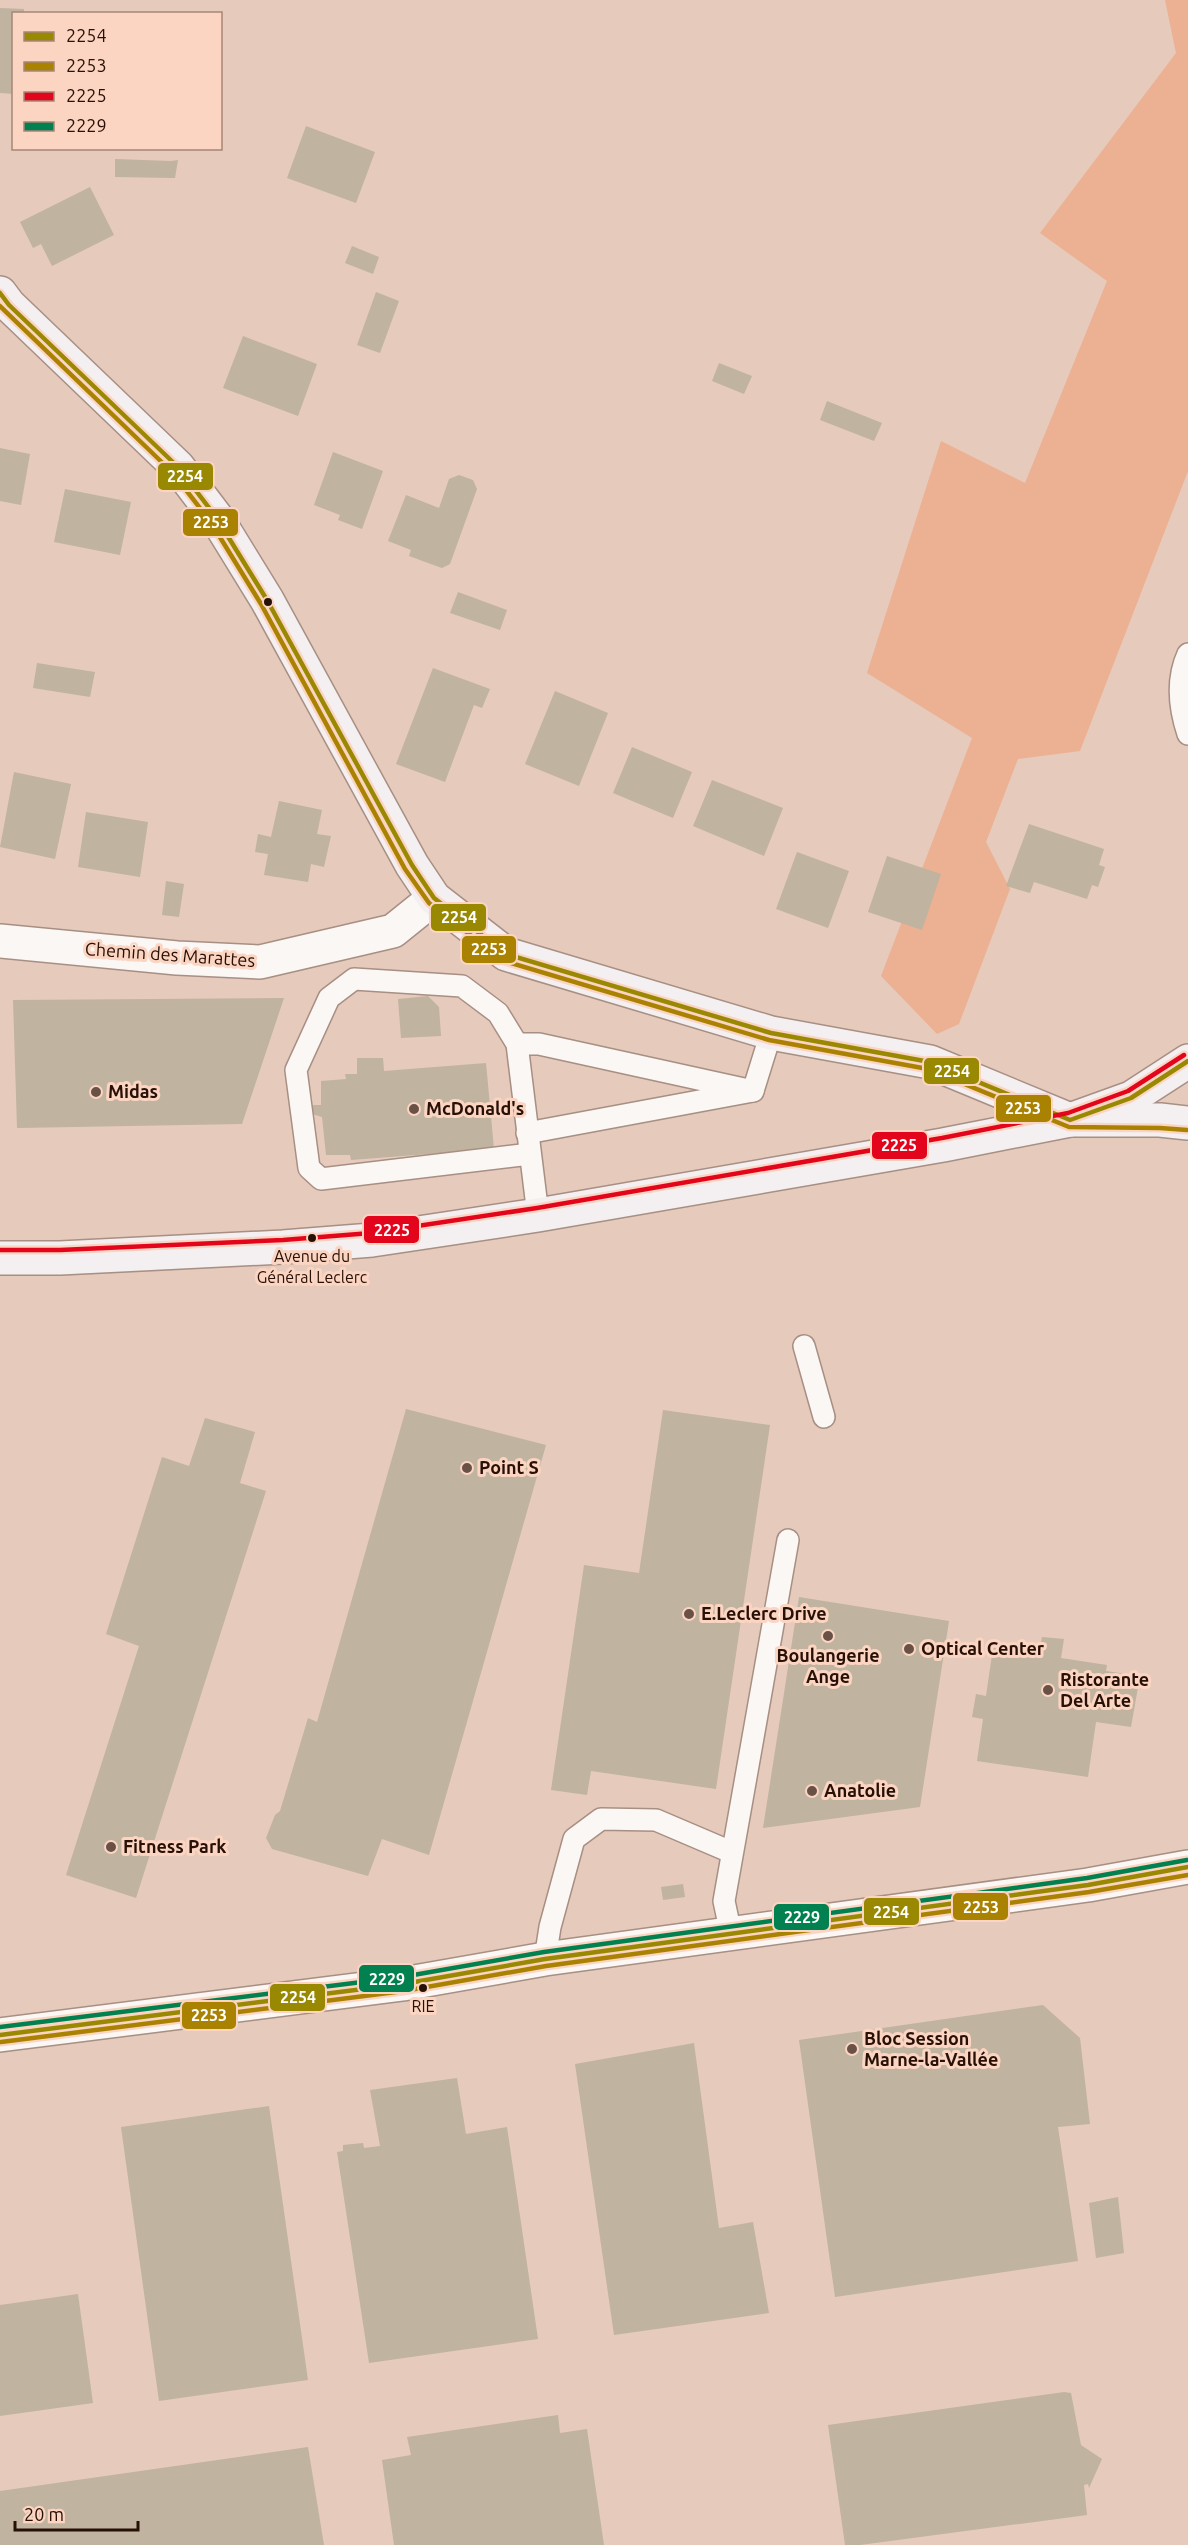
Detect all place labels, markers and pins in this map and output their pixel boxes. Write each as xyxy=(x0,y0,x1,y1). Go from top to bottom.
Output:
unlabelled marker xyxy=(262,596,274,608)
place label: Midas xyxy=(108,1081,158,1101)
marker: Midas xyxy=(89,1085,103,1099)
place label: McDonald's xyxy=(426,1098,524,1118)
marker: McDonald's xyxy=(407,1102,421,1116)
marker: Avenue du Général Leclerc xyxy=(306,1232,318,1244)
place label: Avenue du Général Leclerc xyxy=(257,1247,368,1286)
place label: Point S xyxy=(479,1457,539,1477)
marker: Point S xyxy=(460,1461,474,1475)
place label: E.Leclerc Drive xyxy=(701,1603,827,1623)
marker: E.Leclerc Drive xyxy=(682,1607,696,1621)
marker: Boulangerie Ange xyxy=(821,1629,835,1643)
place label: Optical Center xyxy=(921,1638,1045,1658)
marker: Optical Center xyxy=(902,1642,916,1656)
place label: Boulangerie Ange xyxy=(776,1645,880,1686)
place label: Ristorante Del Arte xyxy=(1060,1669,1149,1710)
marker: Ristorante Del Arte xyxy=(1041,1683,1055,1697)
place label: Anatolie xyxy=(824,1780,896,1800)
marker: Anatolie xyxy=(805,1784,819,1798)
place label: Fitness Park xyxy=(123,1836,226,1856)
marker: Fitness Park xyxy=(104,1840,118,1854)
marker: RIE xyxy=(417,1982,429,1994)
place label: RIE xyxy=(411,1997,435,2015)
place label: Bloc Session Marne-la-Vallée xyxy=(864,2028,998,2069)
marker: Bloc Session Marne-la-Vallée xyxy=(845,2042,859,2056)

